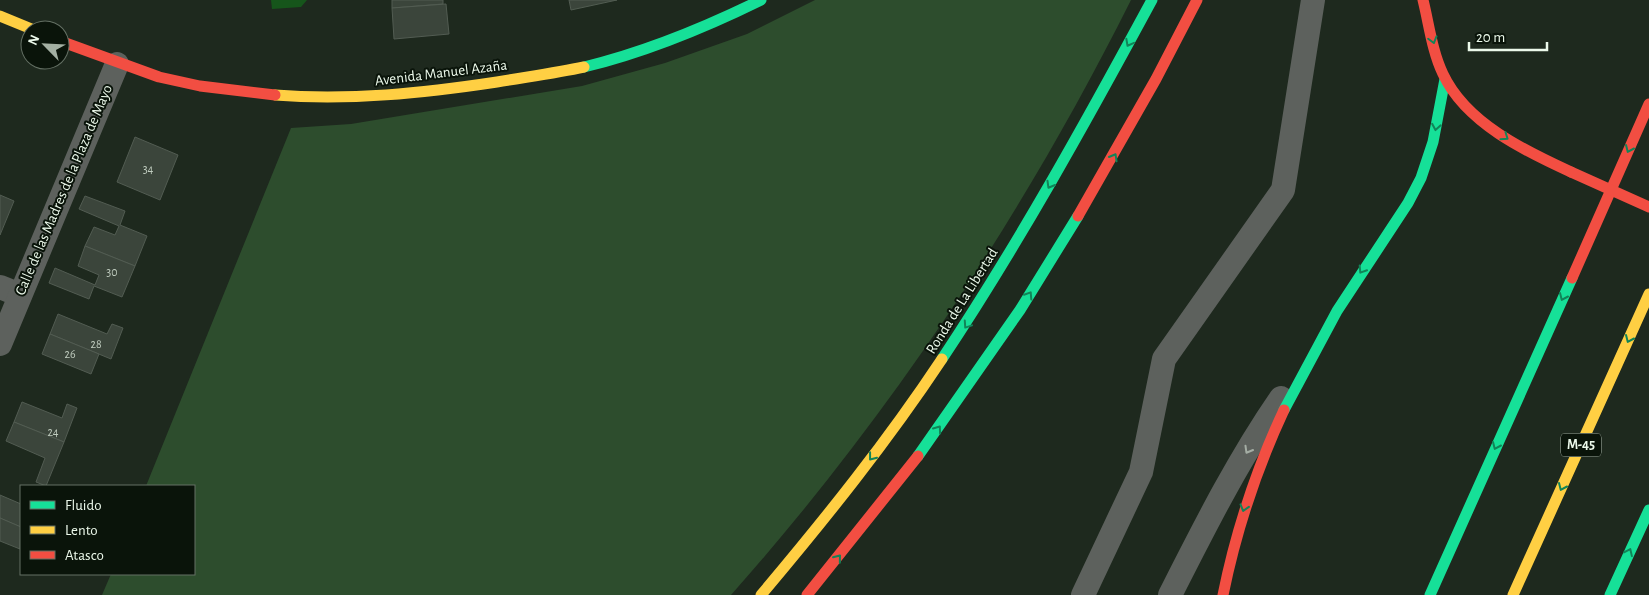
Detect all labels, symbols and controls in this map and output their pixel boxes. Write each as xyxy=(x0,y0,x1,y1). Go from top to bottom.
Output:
north arrow xyxy=(20,20,70,70)
scale bar xyxy=(1469,20,1546,52)
text: 20 m xyxy=(1476,30,1505,45)
text: N xyxy=(26,33,42,47)
one-way arrow xyxy=(1427,35,1437,44)
one-way arrow xyxy=(1125,38,1135,47)
street label: Avenida Manuel Azaña xyxy=(374,57,508,89)
street label: Calle de las Madres de la Plaza de Mayo xyxy=(13,83,115,297)
one-way arrow xyxy=(1431,123,1441,131)
one-way arrow xyxy=(1499,131,1509,140)
one-way arrow xyxy=(1625,144,1636,153)
one-way arrow xyxy=(1108,153,1118,162)
house number: 34 xyxy=(143,163,154,175)
one-way arrow xyxy=(1046,180,1056,189)
street label: Ronda de La Libertad xyxy=(923,245,1001,357)
one-way arrow xyxy=(1359,265,1369,274)
house number: 30 xyxy=(106,266,118,278)
one-way arrow xyxy=(1023,291,1032,301)
one-way arrow xyxy=(1558,292,1569,301)
one-way arrow xyxy=(964,319,973,328)
one-way arrow xyxy=(1624,334,1635,343)
house number: 28 xyxy=(90,338,102,350)
house number: 26 xyxy=(64,348,76,360)
house number: 24 xyxy=(47,426,59,438)
one-way arrow xyxy=(932,426,940,435)
road number: M-45 xyxy=(1561,434,1601,456)
one-way arrow xyxy=(1492,441,1503,450)
one-way arrow xyxy=(1244,445,1254,454)
one-way arrow xyxy=(869,451,878,461)
one-way arrow xyxy=(1557,482,1568,491)
legend xyxy=(20,485,195,575)
text: Fluido xyxy=(65,498,102,513)
one-way arrow xyxy=(1239,503,1249,511)
text: Lento xyxy=(65,523,98,538)
text: Atasco xyxy=(65,548,104,563)
one-way arrow xyxy=(1623,548,1634,557)
one-way arrow xyxy=(833,554,842,563)

